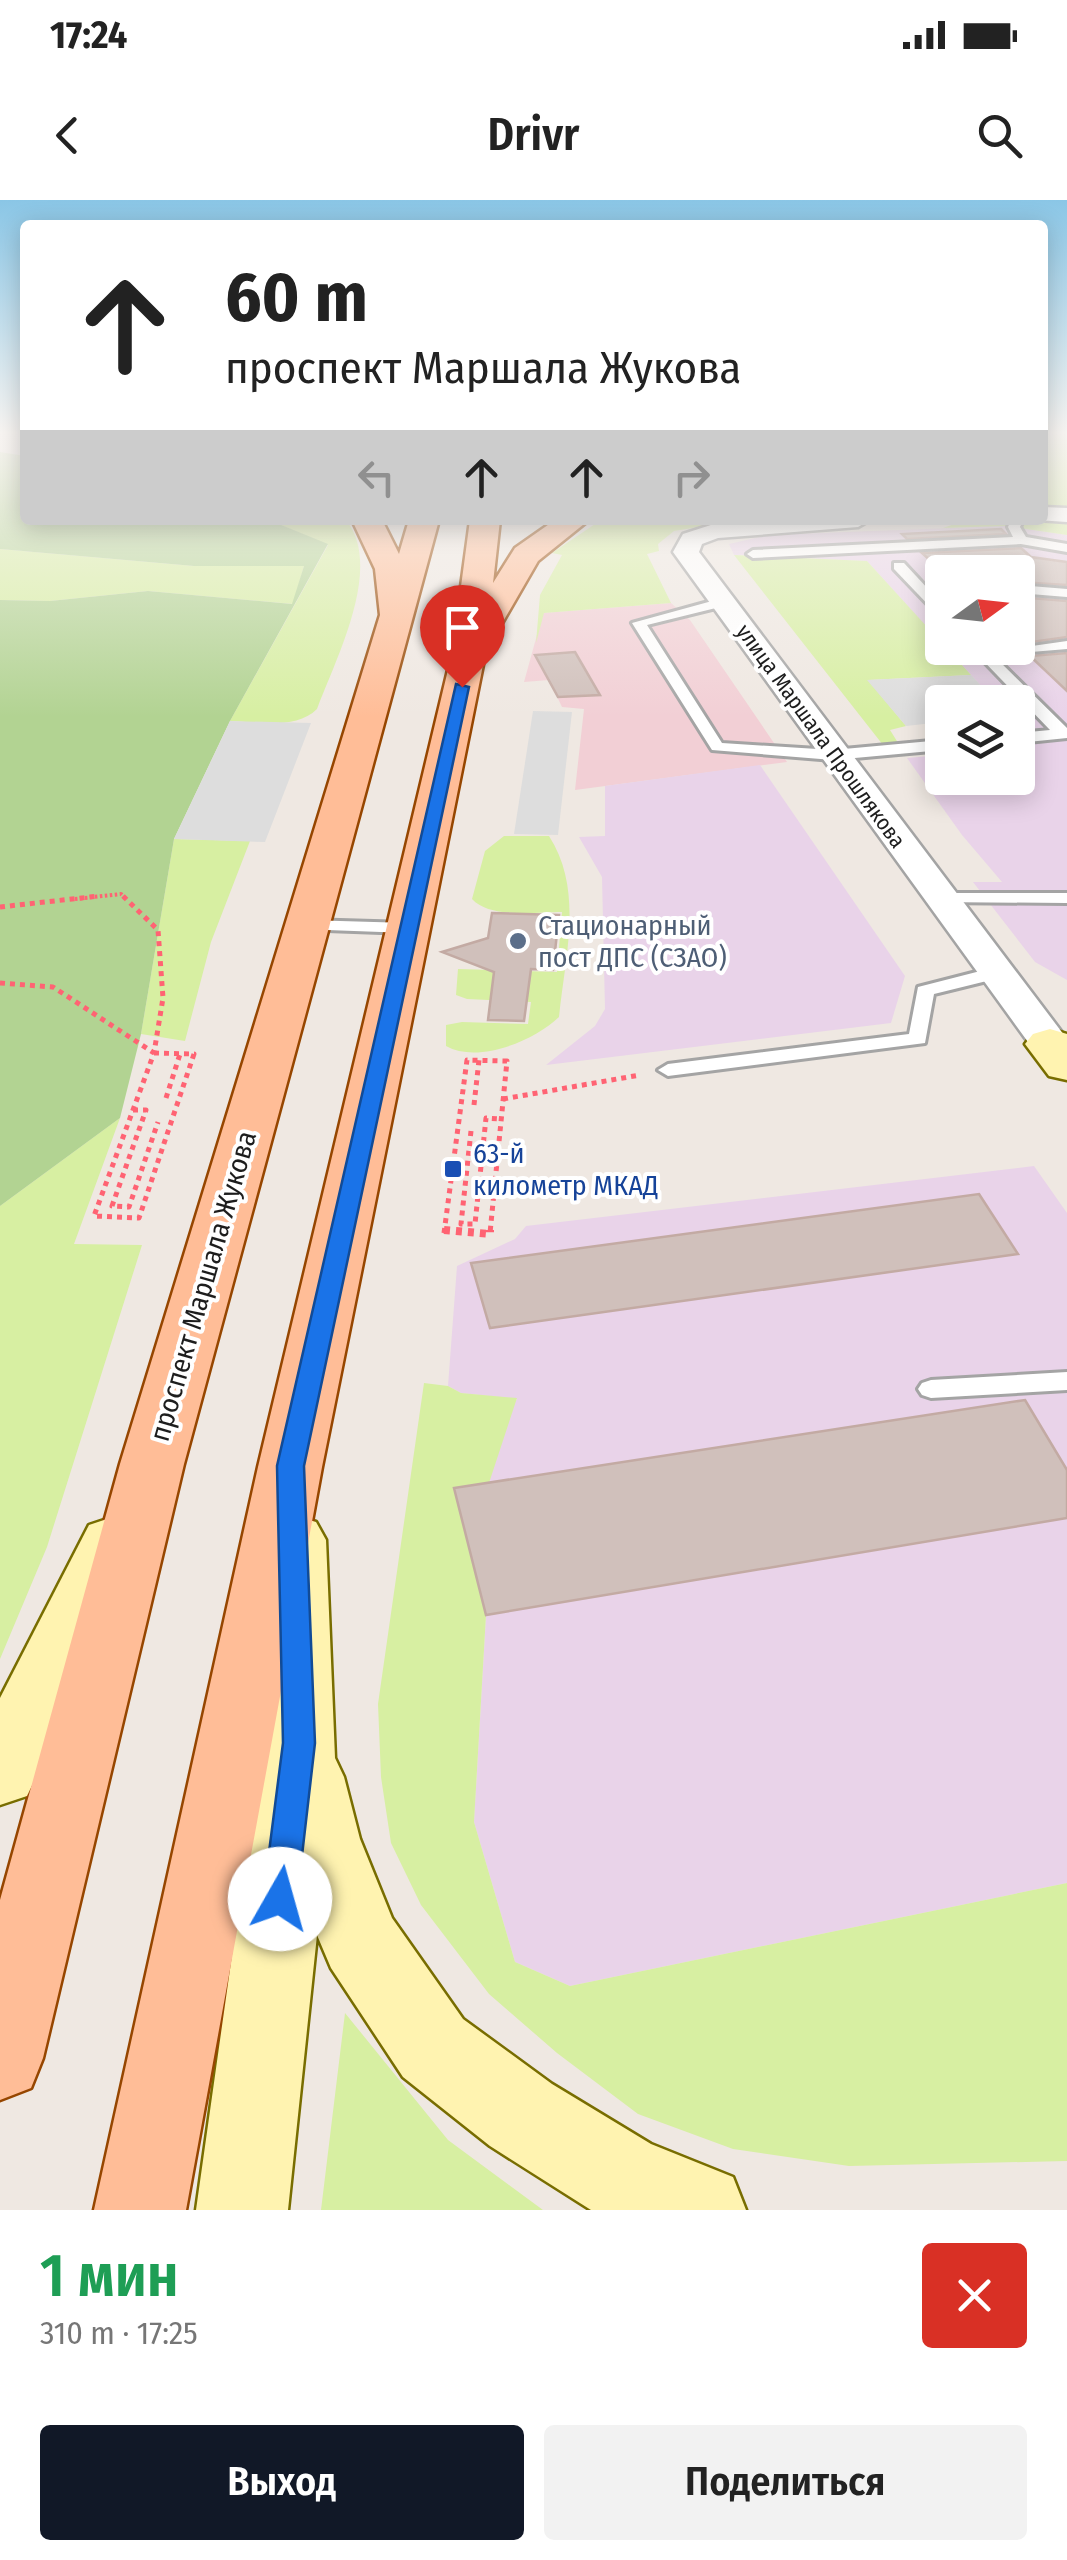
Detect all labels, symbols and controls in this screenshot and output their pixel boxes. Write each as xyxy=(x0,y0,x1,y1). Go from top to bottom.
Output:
text: 17:24 xyxy=(50,12,127,58)
icon: back xyxy=(40,108,95,163)
text: Drivr xyxy=(488,108,579,162)
icon: search xyxy=(972,108,1027,163)
text: 60 m xyxy=(225,256,368,340)
icon: ahead xyxy=(60,260,190,390)
text: проспект Маршала Жукова xyxy=(225,341,741,395)
icon: left xyxy=(349,450,404,505)
icon: ahead xyxy=(454,450,509,505)
icon: ahead xyxy=(559,450,614,505)
icon: right xyxy=(664,450,719,505)
north arrow xyxy=(925,555,1035,665)
map controls xyxy=(925,555,1035,795)
pin xyxy=(420,585,505,688)
icon: arrive xyxy=(435,600,490,655)
street label: улица Маршала Прошлякова xyxy=(731,619,911,853)
button: layers xyxy=(925,685,1035,795)
place label: Стационарный пост ДПС (СЗАО) xyxy=(538,909,727,974)
marker: Стационарный пост ДПС (СЗАО) xyxy=(507,930,529,952)
street label: проспект Маршала Жукова xyxy=(143,1127,263,1445)
place label: 63-й километр МКАД xyxy=(473,1137,659,1202)
marker: 63-й километр МКАД xyxy=(442,1158,464,1180)
position arrow xyxy=(228,1847,332,1951)
text: 1 мин xyxy=(40,2240,179,2312)
button: close xyxy=(922,2243,1027,2348)
text: 310 m · 17:25 xyxy=(40,2314,198,2352)
button: Выход xyxy=(40,2425,524,2540)
button: Поделиться xyxy=(544,2425,1027,2540)

